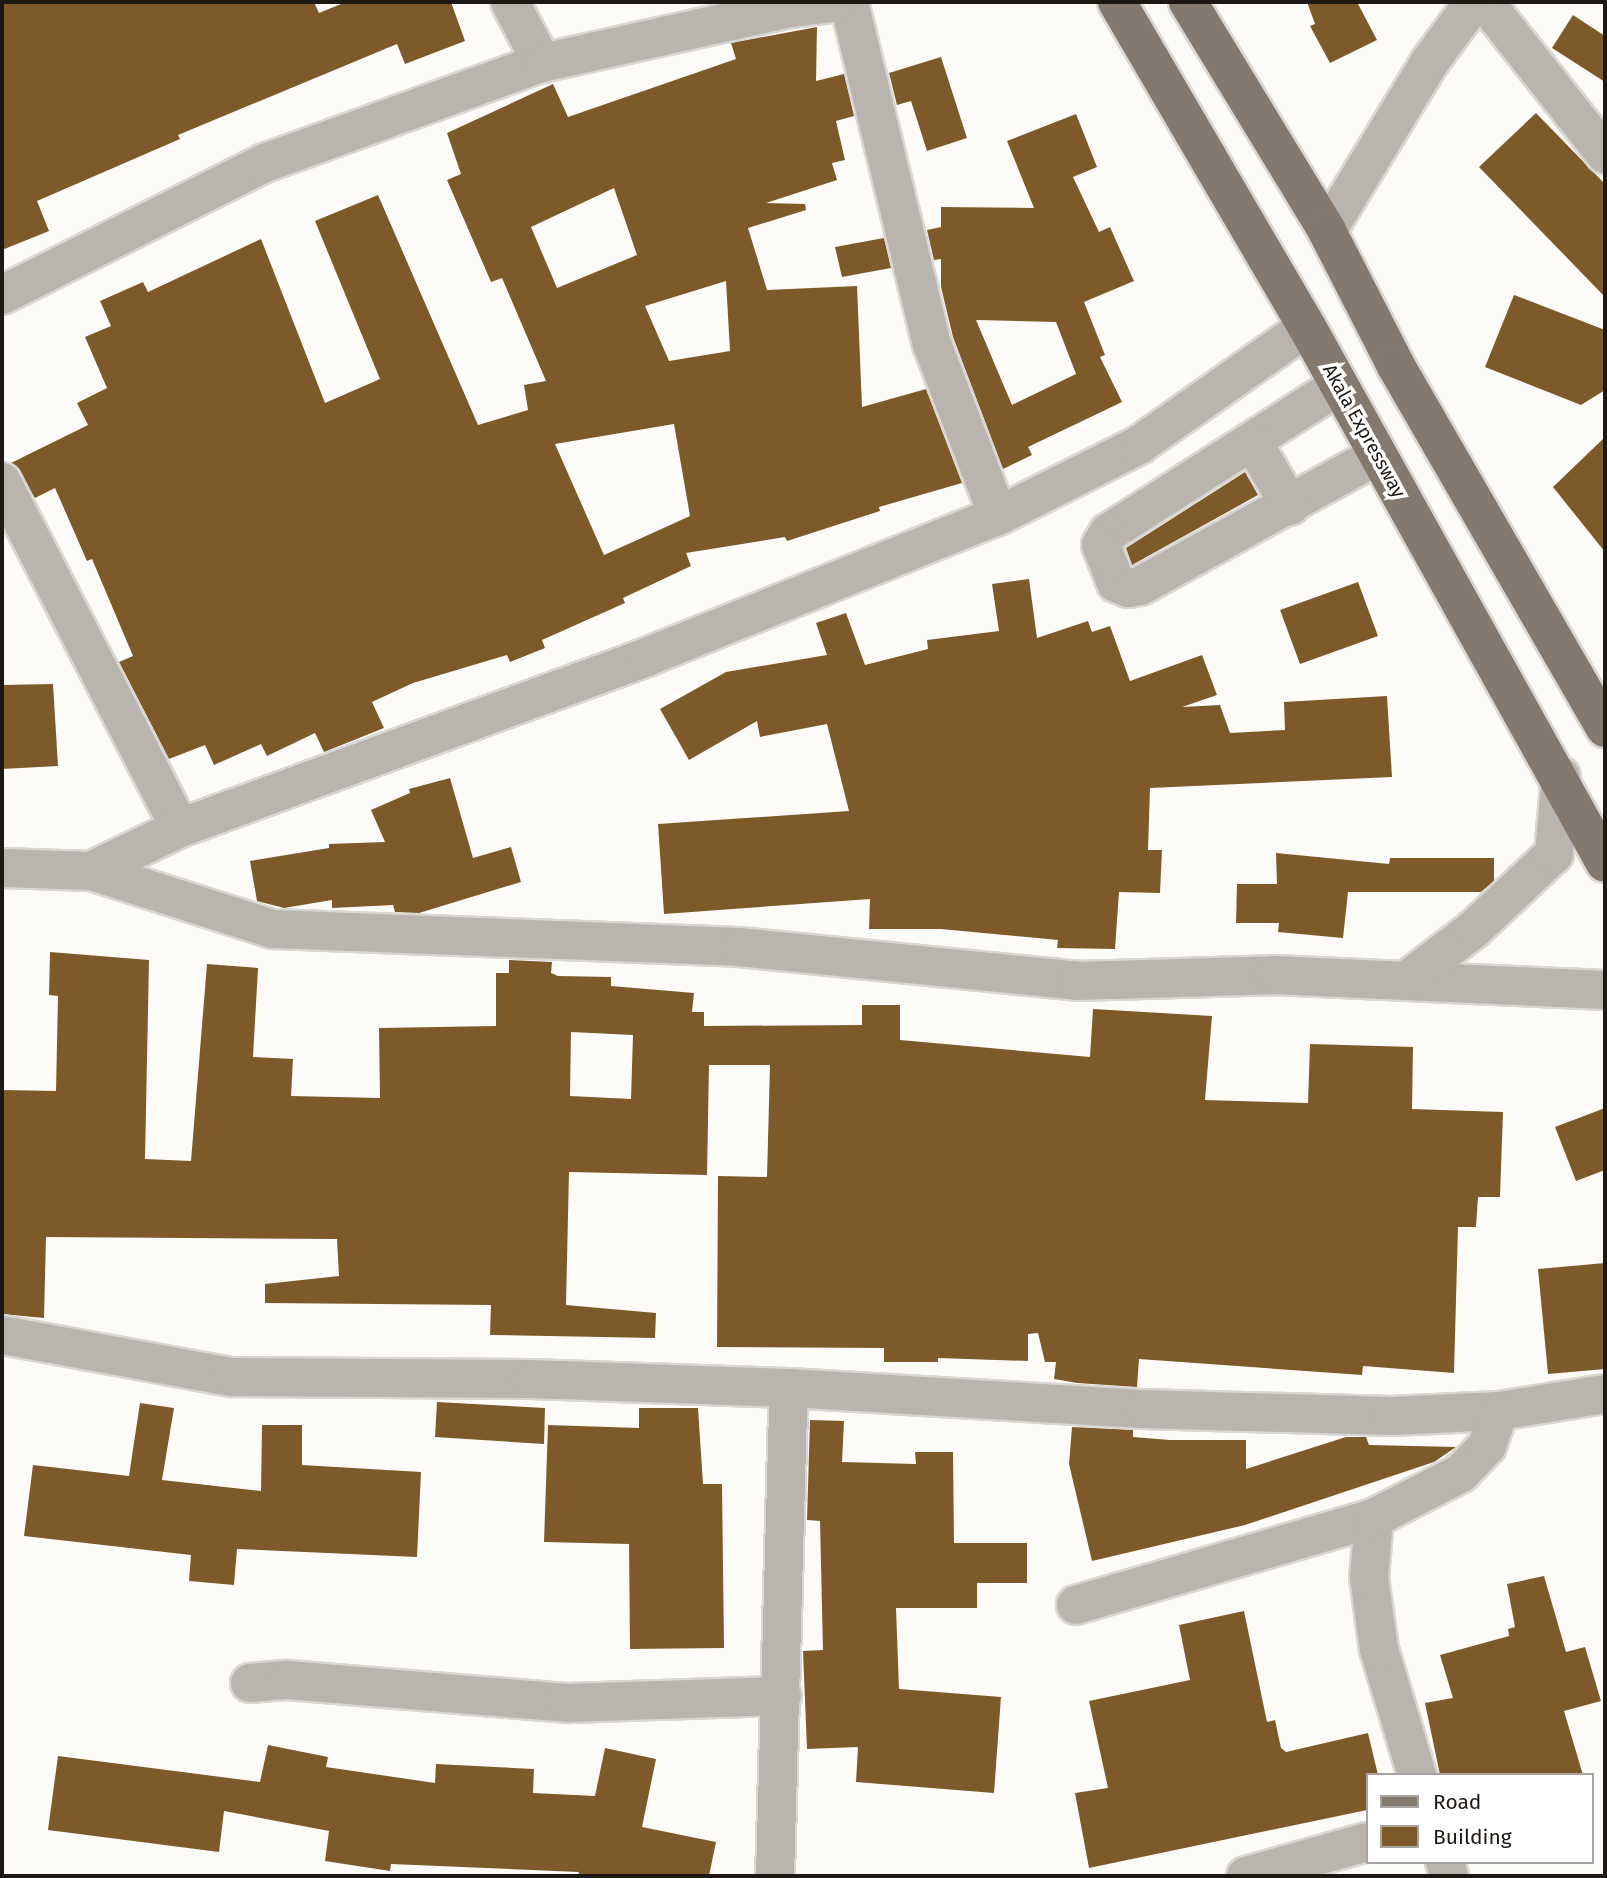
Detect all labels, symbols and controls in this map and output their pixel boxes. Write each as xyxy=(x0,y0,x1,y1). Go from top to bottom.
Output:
street label: Akala Expressway xyxy=(1318,360,1410,502)
legend xyxy=(1366,1773,1593,1864)
text: Road xyxy=(1433,1789,1481,1815)
text: Building xyxy=(1433,1824,1512,1850)

